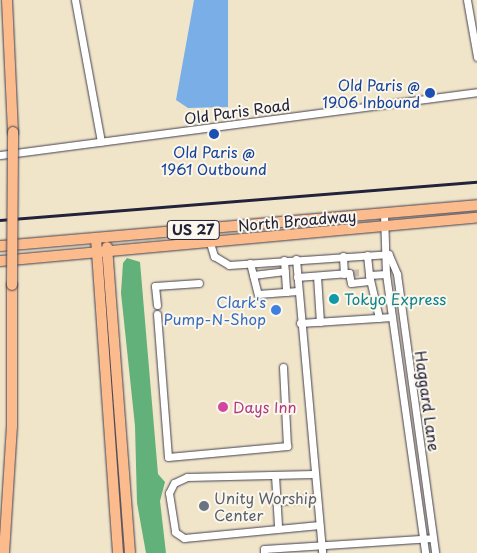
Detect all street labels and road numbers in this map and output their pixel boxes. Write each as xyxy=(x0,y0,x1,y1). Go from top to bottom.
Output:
street label: Old Paris Road xyxy=(183,95,291,127)
street label: North Broadway xyxy=(236,206,358,234)
road number: US 27 xyxy=(167,218,219,242)
street label: Haggard Lane xyxy=(412,349,444,453)

